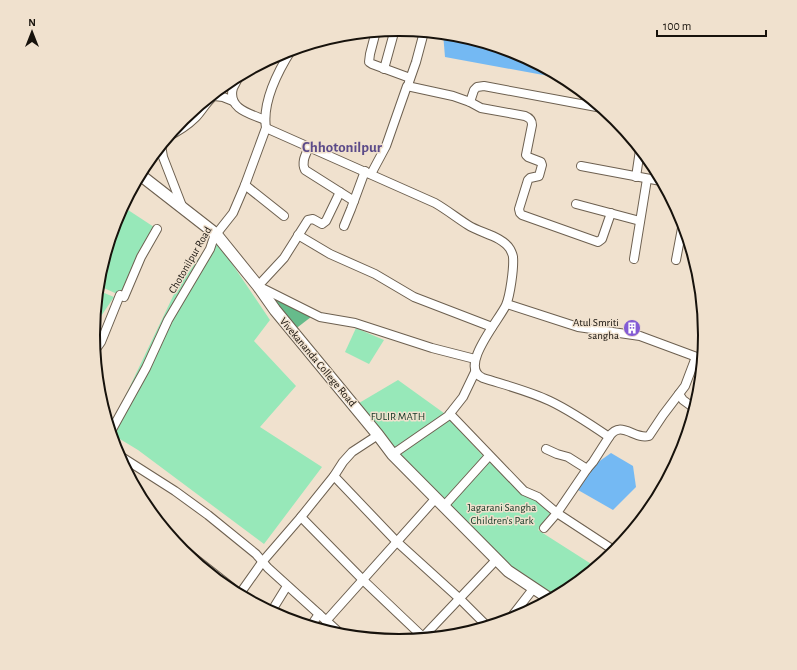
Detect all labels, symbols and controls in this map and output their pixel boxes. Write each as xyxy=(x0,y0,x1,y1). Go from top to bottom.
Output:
north arrow xyxy=(12,12,52,52)
scale bar xyxy=(657,12,766,38)
text: N xyxy=(28,17,36,28)
text: 100 m xyxy=(663,20,691,32)
district label: Chhotonilpur xyxy=(302,140,383,155)
street label: Chotonilpur Road xyxy=(167,225,214,295)
street label: Vivekananda College Road xyxy=(278,315,359,409)
place label: Atul Smriti sangha xyxy=(573,317,619,341)
building icon: Atul Smriti sangha xyxy=(622,318,642,338)
park label: FULIR MATH xyxy=(371,411,425,422)
park label: Jagarani Sangha Children's Park xyxy=(468,502,536,526)

